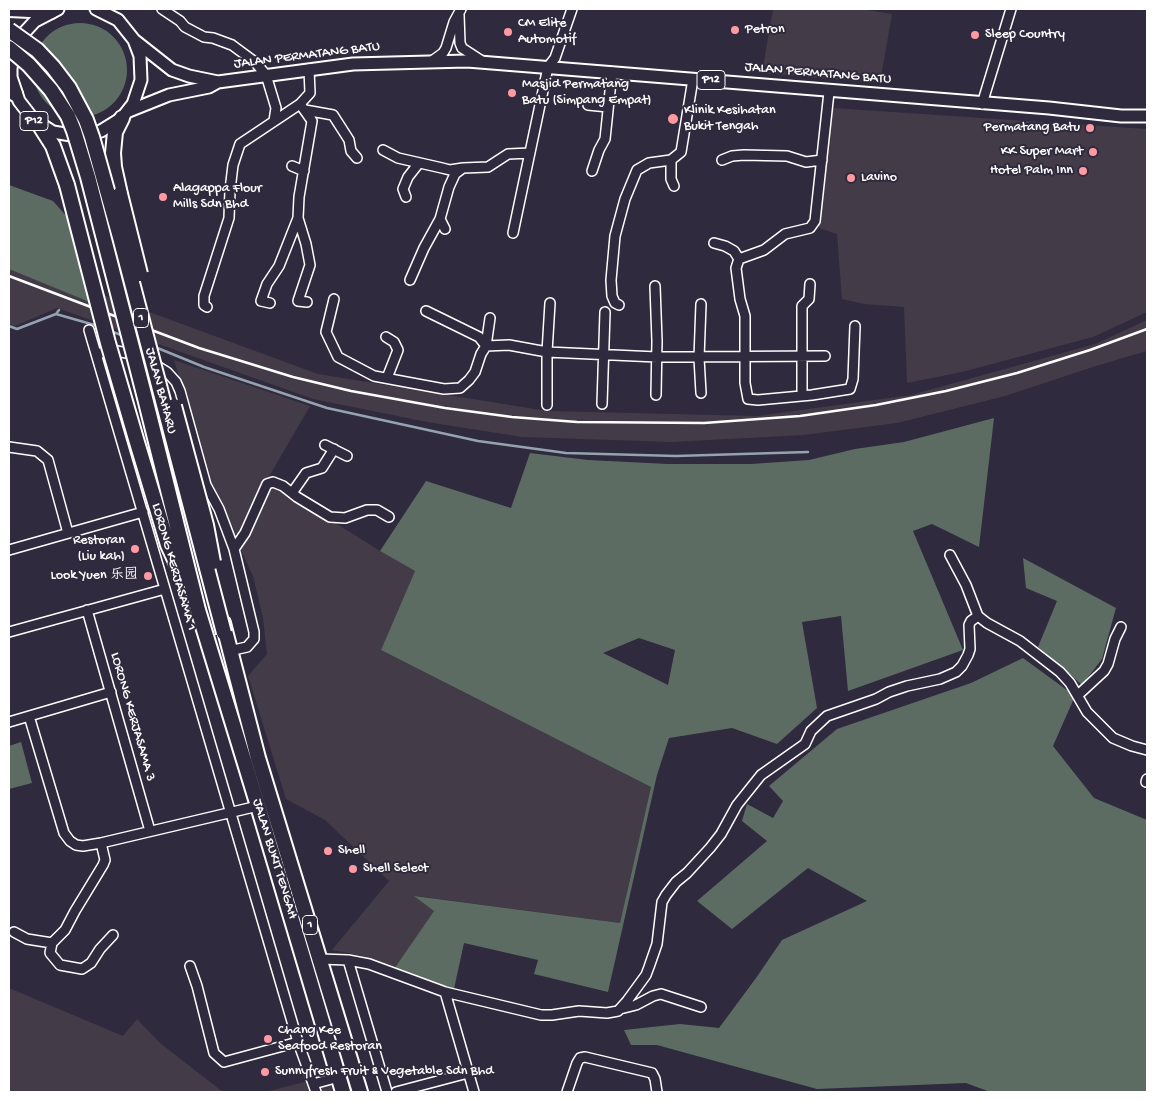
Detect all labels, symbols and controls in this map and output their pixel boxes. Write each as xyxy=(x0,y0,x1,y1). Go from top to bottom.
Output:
place label: CM Elite Automotif xyxy=(518,16,576,48)
place label: Petron xyxy=(745,22,785,38)
marker: Petron xyxy=(729,24,741,36)
marker: CM Elite Automotif xyxy=(502,26,514,38)
place label: Sleep Country xyxy=(985,27,1065,43)
marker: Sleep Country xyxy=(969,29,981,41)
street label: JALAN PERMATANG BATU xyxy=(233,39,381,73)
street label: JALAN PERMATANG BATU xyxy=(744,59,892,89)
road number: P12 xyxy=(697,70,725,90)
place label: Masjid Permatang Batu (Simpang Empat) xyxy=(522,77,652,110)
marker: Masjid Permatang Batu (Simpang Empat) xyxy=(506,87,518,99)
place label: Klinik Kesihatan Bukit Tengah xyxy=(684,103,776,136)
road number: P12 xyxy=(20,112,48,130)
marker: Klinik Kesihatan Bukit Tengah xyxy=(666,112,680,126)
place label: Permatang Batu xyxy=(984,120,1080,136)
marker: Permatang Batu xyxy=(1084,122,1096,134)
place label: KK Super Mart xyxy=(1001,144,1083,160)
marker: KK Super Mart xyxy=(1087,146,1099,158)
place label: Hotel Palm Inn xyxy=(990,163,1073,179)
marker: Hotel Palm Inn xyxy=(1077,165,1089,177)
place label: Lavino xyxy=(861,170,897,186)
marker: Lavino xyxy=(845,172,857,184)
place label: Alagappa Flour Mills Sdn Bhd xyxy=(173,181,262,213)
marker: Alagappa Flour Mills Sdn Bhd xyxy=(157,191,169,203)
road number: 1 xyxy=(134,308,148,328)
street label: JALAN BAHARU xyxy=(140,346,180,436)
street label: LORONG KERJASAMA 1 xyxy=(147,501,199,633)
place label: Restoran (Liu kah) xyxy=(73,533,125,566)
marker: Restoran (Liu kah) xyxy=(129,543,141,555)
place label: Look Yuen 乐园 xyxy=(51,568,138,584)
marker: Look Yuen 乐园 xyxy=(142,570,154,582)
street label: LORONG KERJASAMA 3 xyxy=(106,651,158,783)
street label: JALAN BUKIT TENGAH xyxy=(248,797,300,921)
place label: Shell xyxy=(338,843,365,859)
marker: Shell xyxy=(322,845,334,857)
place label: Shell Select xyxy=(363,861,428,877)
marker: Shell Select xyxy=(347,863,359,875)
road number: 1 xyxy=(302,916,318,934)
place label: Chang Kee Seafood Restoran xyxy=(278,1023,382,1056)
marker: Chang Kee Seafood Restoran xyxy=(262,1033,274,1045)
place label: Sunnyfresh Fruit & Vegetable Sdn Bhd xyxy=(275,1064,493,1080)
marker: Sunnyfresh Fruit & Vegetable Sdn Bhd xyxy=(259,1066,271,1078)

